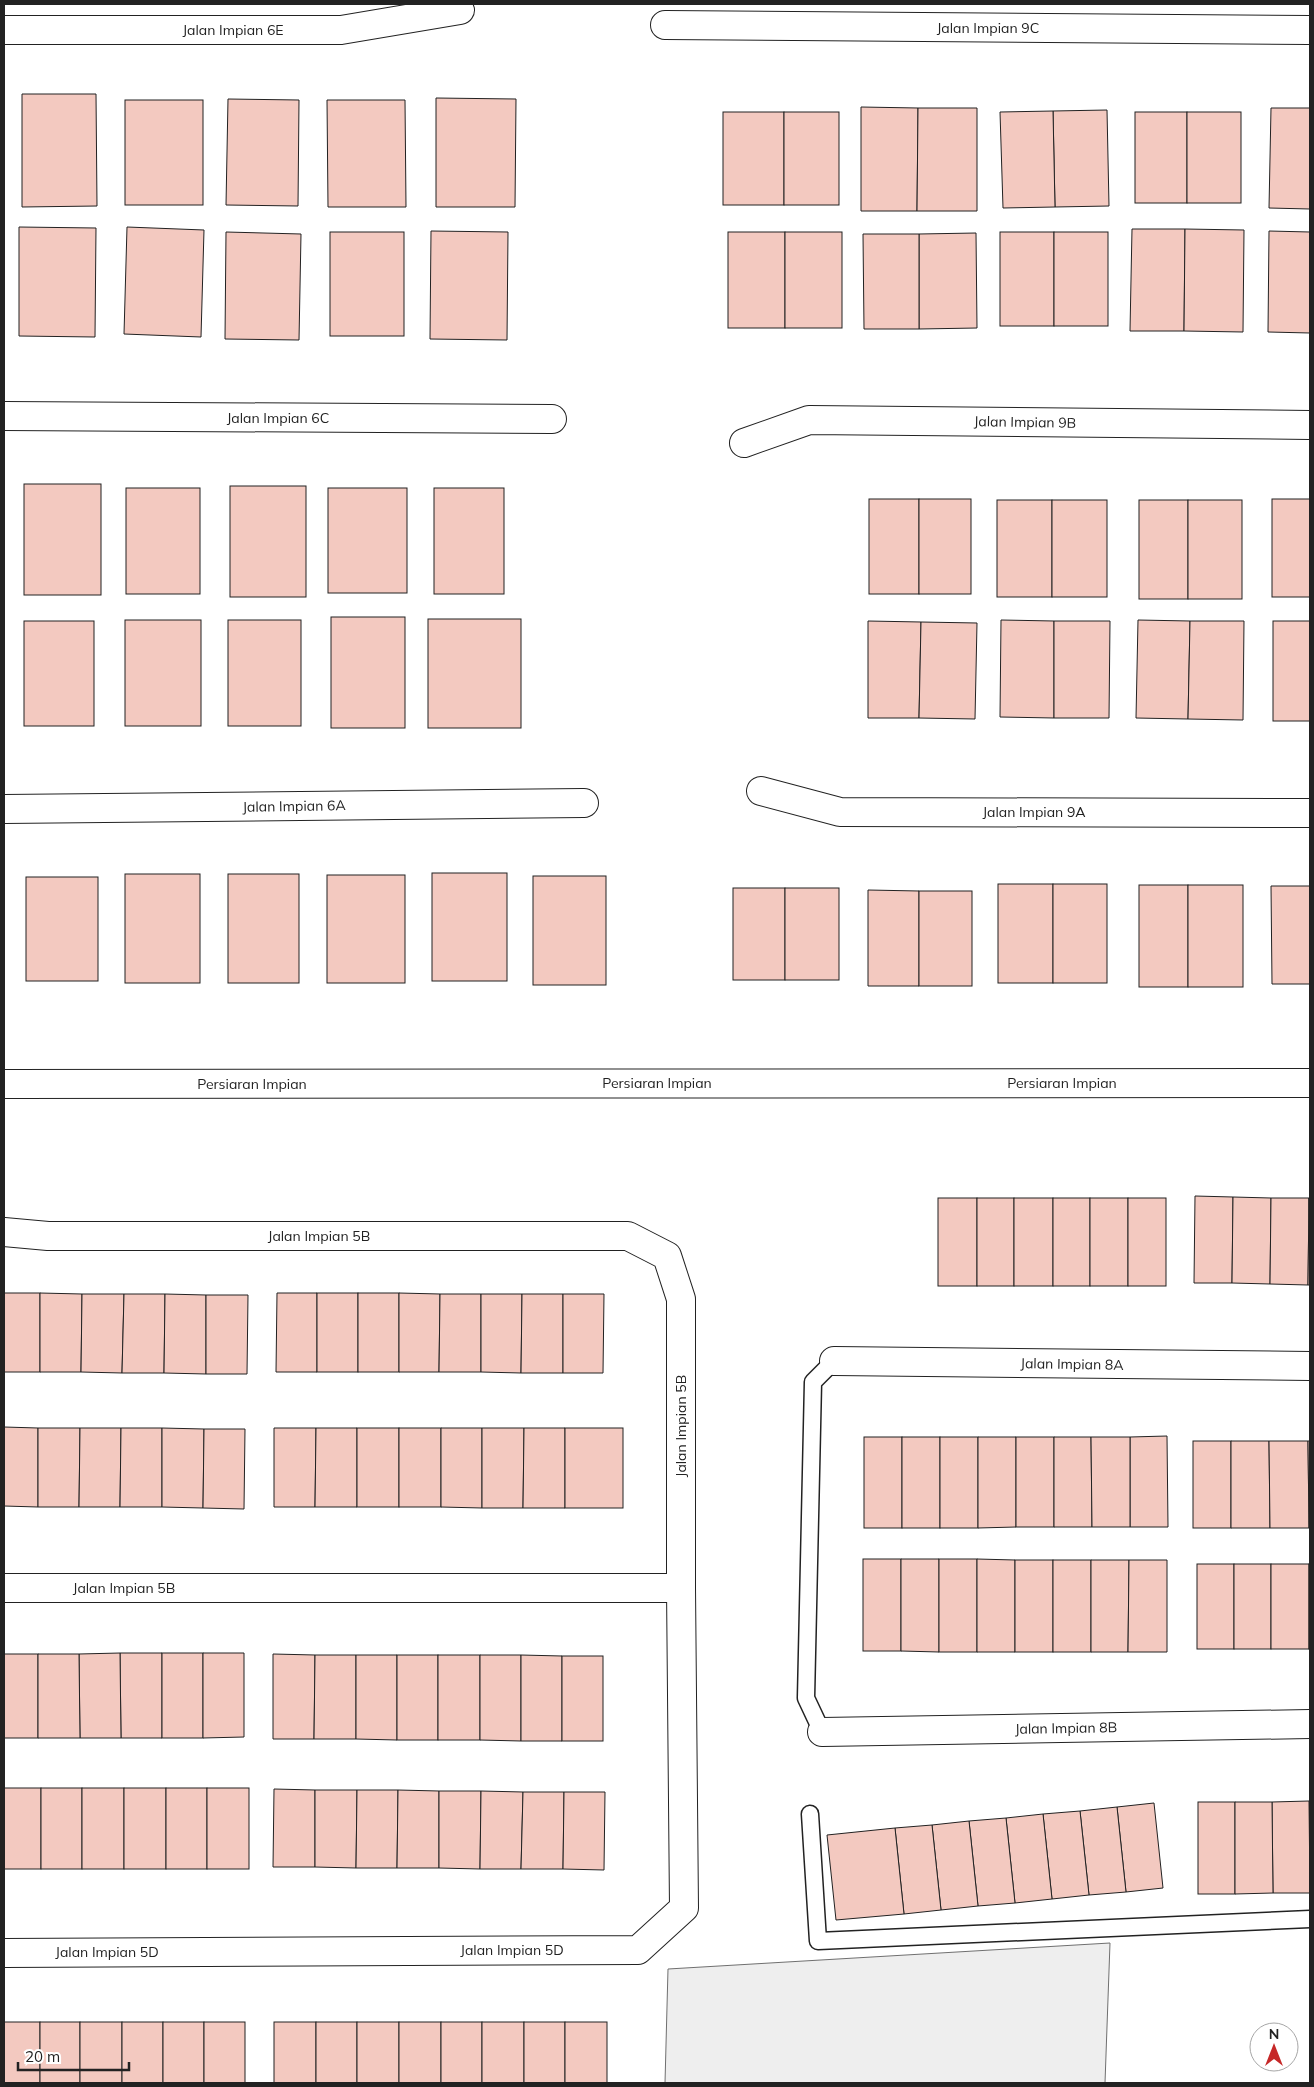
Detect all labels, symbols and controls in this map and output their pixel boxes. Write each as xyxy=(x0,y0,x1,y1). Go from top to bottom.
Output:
street label: Jalan Impian 9C xyxy=(937,19,1039,37)
street label: Jalan Impian 6E xyxy=(182,21,284,39)
street label: Jalan Impian 6C xyxy=(227,409,329,427)
street label: Jalan Impian 9B xyxy=(974,412,1076,432)
street label: Jalan Impian 6A xyxy=(242,796,346,816)
street label: Jalan Impian 9A xyxy=(982,803,1086,821)
street label: Persiaran Impian xyxy=(602,1074,712,1092)
street label: Persiaran Impian xyxy=(1007,1074,1117,1092)
street label: Persiaran Impian xyxy=(197,1075,307,1093)
street label: Jalan Impian 5B xyxy=(268,1227,370,1245)
street label: Jalan Impian 8A xyxy=(1020,1354,1124,1374)
street label: Jalan Impian 5B xyxy=(672,1375,690,1477)
street label: Jalan Impian 5B xyxy=(73,1579,175,1597)
street label: Jalan Impian 8B xyxy=(1015,1718,1117,1738)
street label: Jalan Impian 5D xyxy=(460,1941,564,1959)
street label: Jalan Impian 5D xyxy=(55,1943,159,1961)
north arrow xyxy=(1249,2022,1299,2072)
text: N xyxy=(1269,2025,1279,2043)
scale bar xyxy=(18,2040,129,2072)
text: 20 m xyxy=(25,2047,60,2066)

